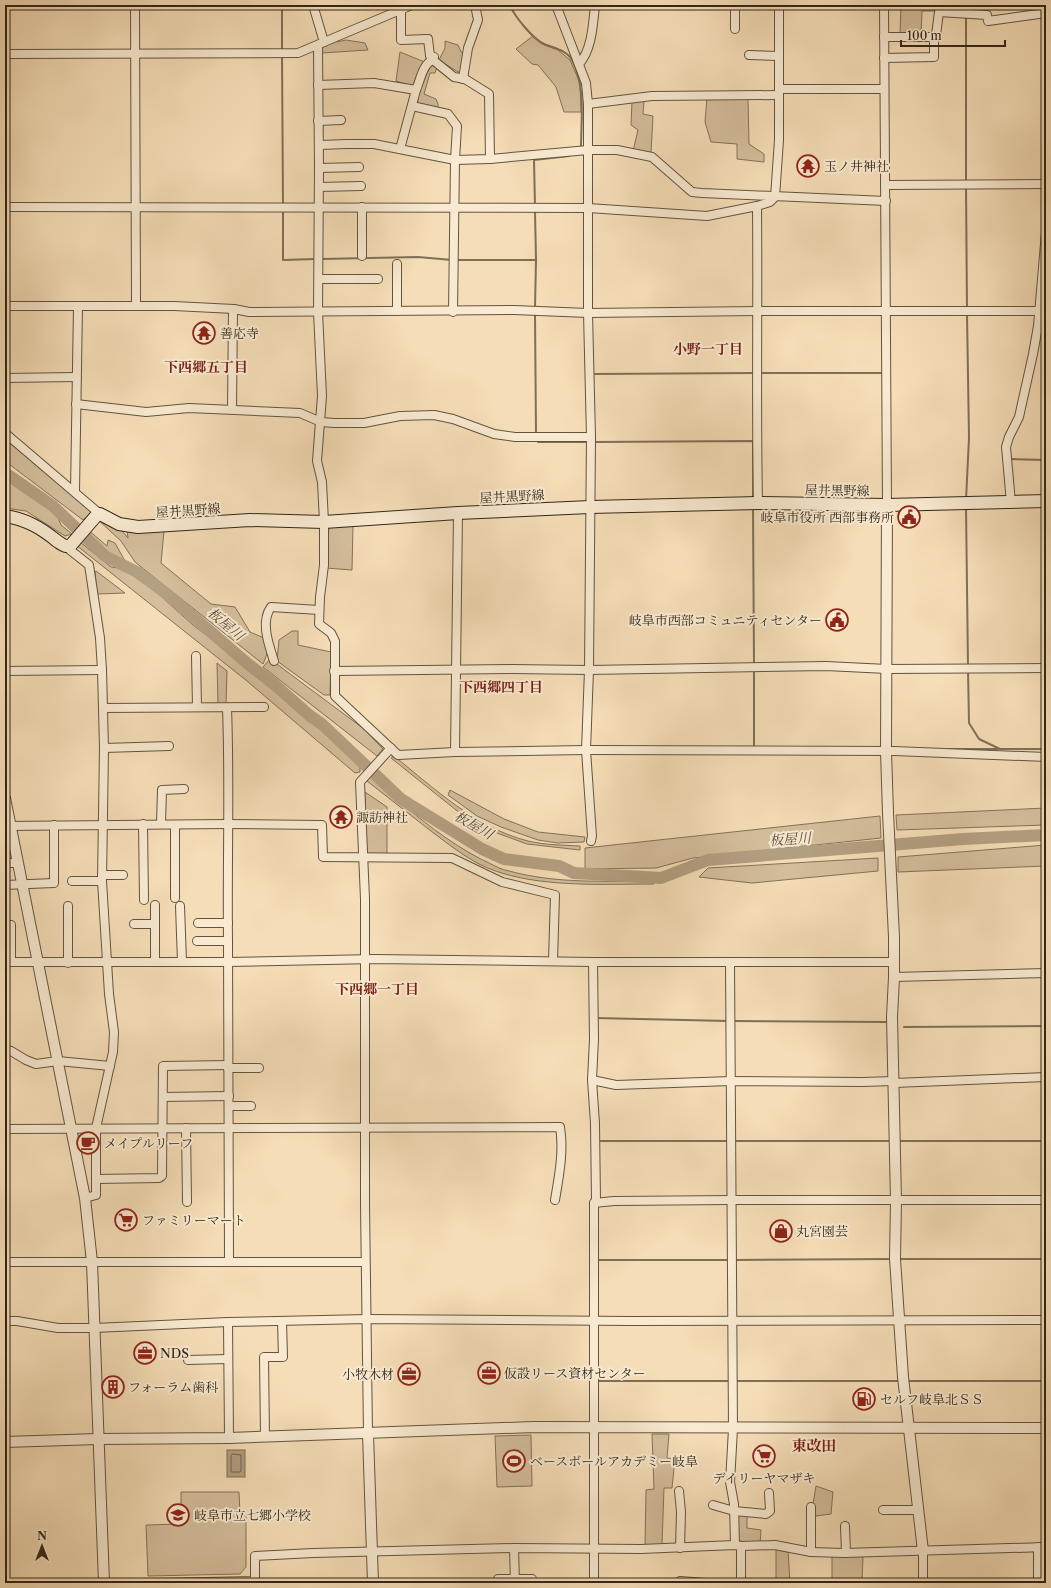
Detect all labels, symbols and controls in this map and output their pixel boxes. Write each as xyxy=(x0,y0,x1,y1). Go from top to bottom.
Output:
scale bar xyxy=(901,22,1005,48)
text: 100 m xyxy=(907,28,942,43)
temple icon: 玉ノ井神社 xyxy=(795,153,821,179)
place label: 玉ノ井神社 xyxy=(824,158,889,174)
temple icon: 善応寺 xyxy=(191,320,217,346)
place label: 善応寺 xyxy=(220,325,259,341)
district label: 小野一丁目 xyxy=(673,340,743,358)
district label: 下西郷五丁目 xyxy=(164,358,248,376)
street label: 屋井黒野線 xyxy=(804,481,870,499)
street label: 屋井黒野線 xyxy=(479,486,545,506)
street label: 屋井黒野線 xyxy=(155,500,221,520)
public building icon: 岐阜市役所 西部事務所 xyxy=(896,504,922,530)
place label: 岐阜市役所 西部事務所 xyxy=(761,509,894,525)
water label: 板屋川 xyxy=(204,604,249,646)
public building icon: 岐阜市西部コミュニティセンター xyxy=(824,607,850,633)
place label: 岐阜市西部コミュニティセンター xyxy=(629,612,822,628)
district label: 下西郷四丁目 xyxy=(459,678,543,696)
temple icon: 諏訪神社 xyxy=(328,804,354,830)
water label: 板屋川 xyxy=(451,807,498,844)
place label: 諏訪神社 xyxy=(356,809,408,825)
water label: 板屋川 xyxy=(768,828,814,849)
district label: 下西郷一丁目 xyxy=(335,980,419,998)
cafe icon: メイプルリーフ xyxy=(75,1130,101,1156)
place label: メイプルリーフ xyxy=(104,1135,193,1151)
supermarket icon: ファミリーマート xyxy=(113,1207,139,1233)
place label: ファミリーマート xyxy=(142,1212,246,1228)
shop icon: 丸宮園芸 xyxy=(768,1218,794,1244)
place label: 丸宮園芸 xyxy=(796,1223,848,1239)
office icon: NDS xyxy=(132,1340,158,1366)
place label: NDS xyxy=(160,1345,189,1361)
office icon: 仮設リース資材センター xyxy=(476,1360,502,1386)
office icon: 小牧木材 xyxy=(396,1361,422,1387)
place label: 仮設リース資材センター xyxy=(504,1365,646,1381)
place label: 小牧木材 xyxy=(342,1366,394,1382)
building icon: フォーラム歯科 xyxy=(100,1374,126,1400)
place label: フォーラム歯科 xyxy=(128,1379,218,1395)
fuel station icon: セルフ岐阜北ＳＳ xyxy=(851,1386,877,1412)
place label: セルフ岐阜北ＳＳ xyxy=(880,1391,984,1407)
district label: 東改田 xyxy=(791,1436,837,1455)
supermarket icon: デイリーヤマザキ xyxy=(751,1443,777,1469)
sports icon: ベースボールアカデミー岐阜 xyxy=(501,1448,527,1474)
place label: ベースボールアカデミー岐阜 xyxy=(530,1453,698,1469)
place label: デイリーヤマザキ xyxy=(712,1470,816,1486)
school or university icon: 岐阜市立七郷小学校 xyxy=(165,1502,191,1528)
place label: 岐阜市立七郷小学校 xyxy=(194,1507,311,1523)
north arrow xyxy=(22,1526,62,1566)
text: N xyxy=(37,1529,47,1543)

